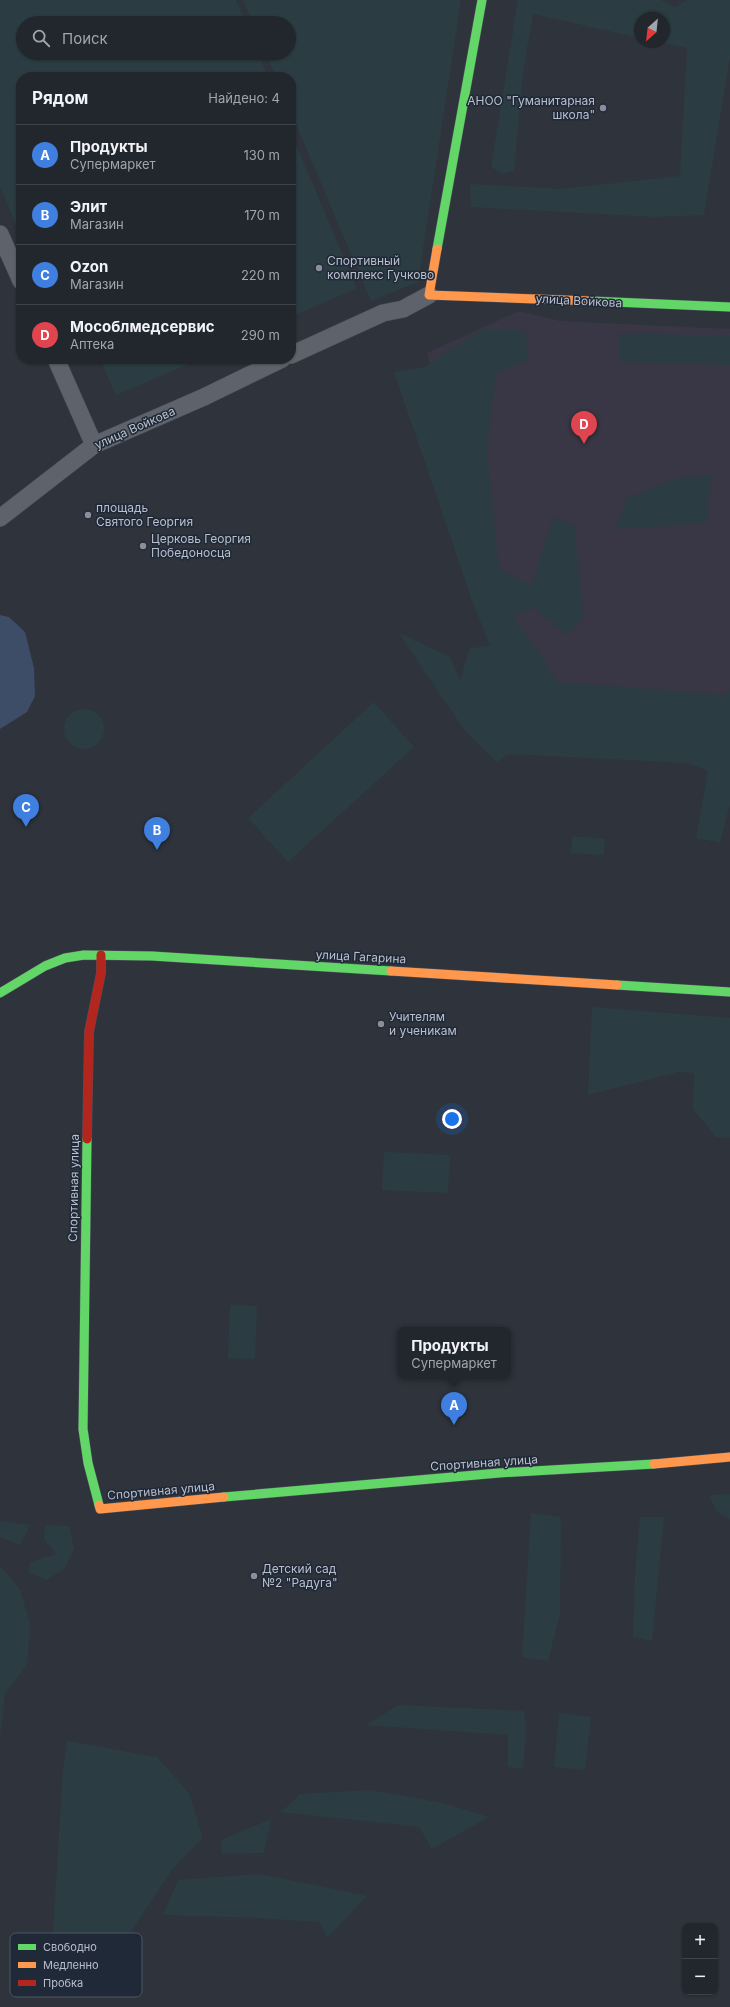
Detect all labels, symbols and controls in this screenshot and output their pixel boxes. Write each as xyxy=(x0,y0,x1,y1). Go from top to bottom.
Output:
north arrow xyxy=(634,12,670,48)
search box xyxy=(16,16,296,60)
icon: search xyxy=(30,27,52,49)
text: Поиск xyxy=(62,29,108,48)
text: Рядом xyxy=(32,88,88,108)
text: Найдено: 4 xyxy=(208,90,280,106)
place label: АНОО "Гуманитарная школа" xyxy=(467,93,595,122)
marker: АНОО "Гуманитарная школа" xyxy=(598,103,608,113)
text: Продукты xyxy=(70,137,148,156)
text: A xyxy=(40,147,50,163)
text: 130 m xyxy=(243,147,280,163)
text: Супермаркет xyxy=(70,156,156,172)
text: Элит xyxy=(70,197,107,216)
text: B xyxy=(41,207,49,223)
text: 170 m xyxy=(244,207,280,223)
text: Магазин xyxy=(70,216,124,232)
place label: Спортивный комплекс Гучково xyxy=(327,253,434,282)
text: Ozon xyxy=(70,257,108,276)
marker: Спортивный комплекс Гучково xyxy=(314,263,324,273)
text: C xyxy=(40,267,50,283)
text: 220 m xyxy=(241,267,280,283)
text: Магазин xyxy=(70,276,124,292)
street label: улица Войкова xyxy=(535,291,623,310)
text: Мособлмедсервис xyxy=(70,317,215,336)
text: D xyxy=(40,327,50,343)
text: 290 m xyxy=(241,327,280,343)
text: Аптека xyxy=(70,336,114,352)
street label: улица Войкова xyxy=(92,403,177,452)
pin: D xyxy=(571,411,597,444)
place label: площадь Святого Георгия xyxy=(96,500,193,529)
marker: площадь Святого Георгия xyxy=(83,510,93,520)
place label: Церковь Георгия Победоносца xyxy=(151,531,251,560)
marker: Церковь Георгия Победоносца xyxy=(138,541,148,551)
pin: C xyxy=(13,794,39,827)
pin: B xyxy=(144,817,170,850)
street label: улица Гагарина xyxy=(315,947,407,966)
place label: Учителям и ученикам xyxy=(389,1009,457,1038)
marker: Учителям и ученикам xyxy=(376,1019,386,1029)
your location xyxy=(442,1109,462,1129)
street label: Спортивная улица xyxy=(65,1134,82,1242)
popup xyxy=(397,1327,511,1379)
text: Продукты xyxy=(411,1336,489,1355)
text: Супермаркет xyxy=(411,1355,497,1371)
pin: A xyxy=(441,1392,467,1425)
street label: Спортивная улица xyxy=(430,1451,538,1474)
street label: Спортивная улица xyxy=(107,1478,215,1503)
place label: Детский сад №2 "Радуга" xyxy=(262,1561,338,1590)
marker: Детский сад №2 "Радуга" xyxy=(249,1571,259,1581)
map controls xyxy=(682,1923,718,1995)
button: + xyxy=(682,1923,718,1959)
legend xyxy=(10,1933,142,1997)
text: Свободно xyxy=(43,1940,97,1954)
text: Медленно xyxy=(43,1958,99,1972)
button: − xyxy=(682,1959,718,1995)
text: Пробка xyxy=(43,1976,83,1990)

